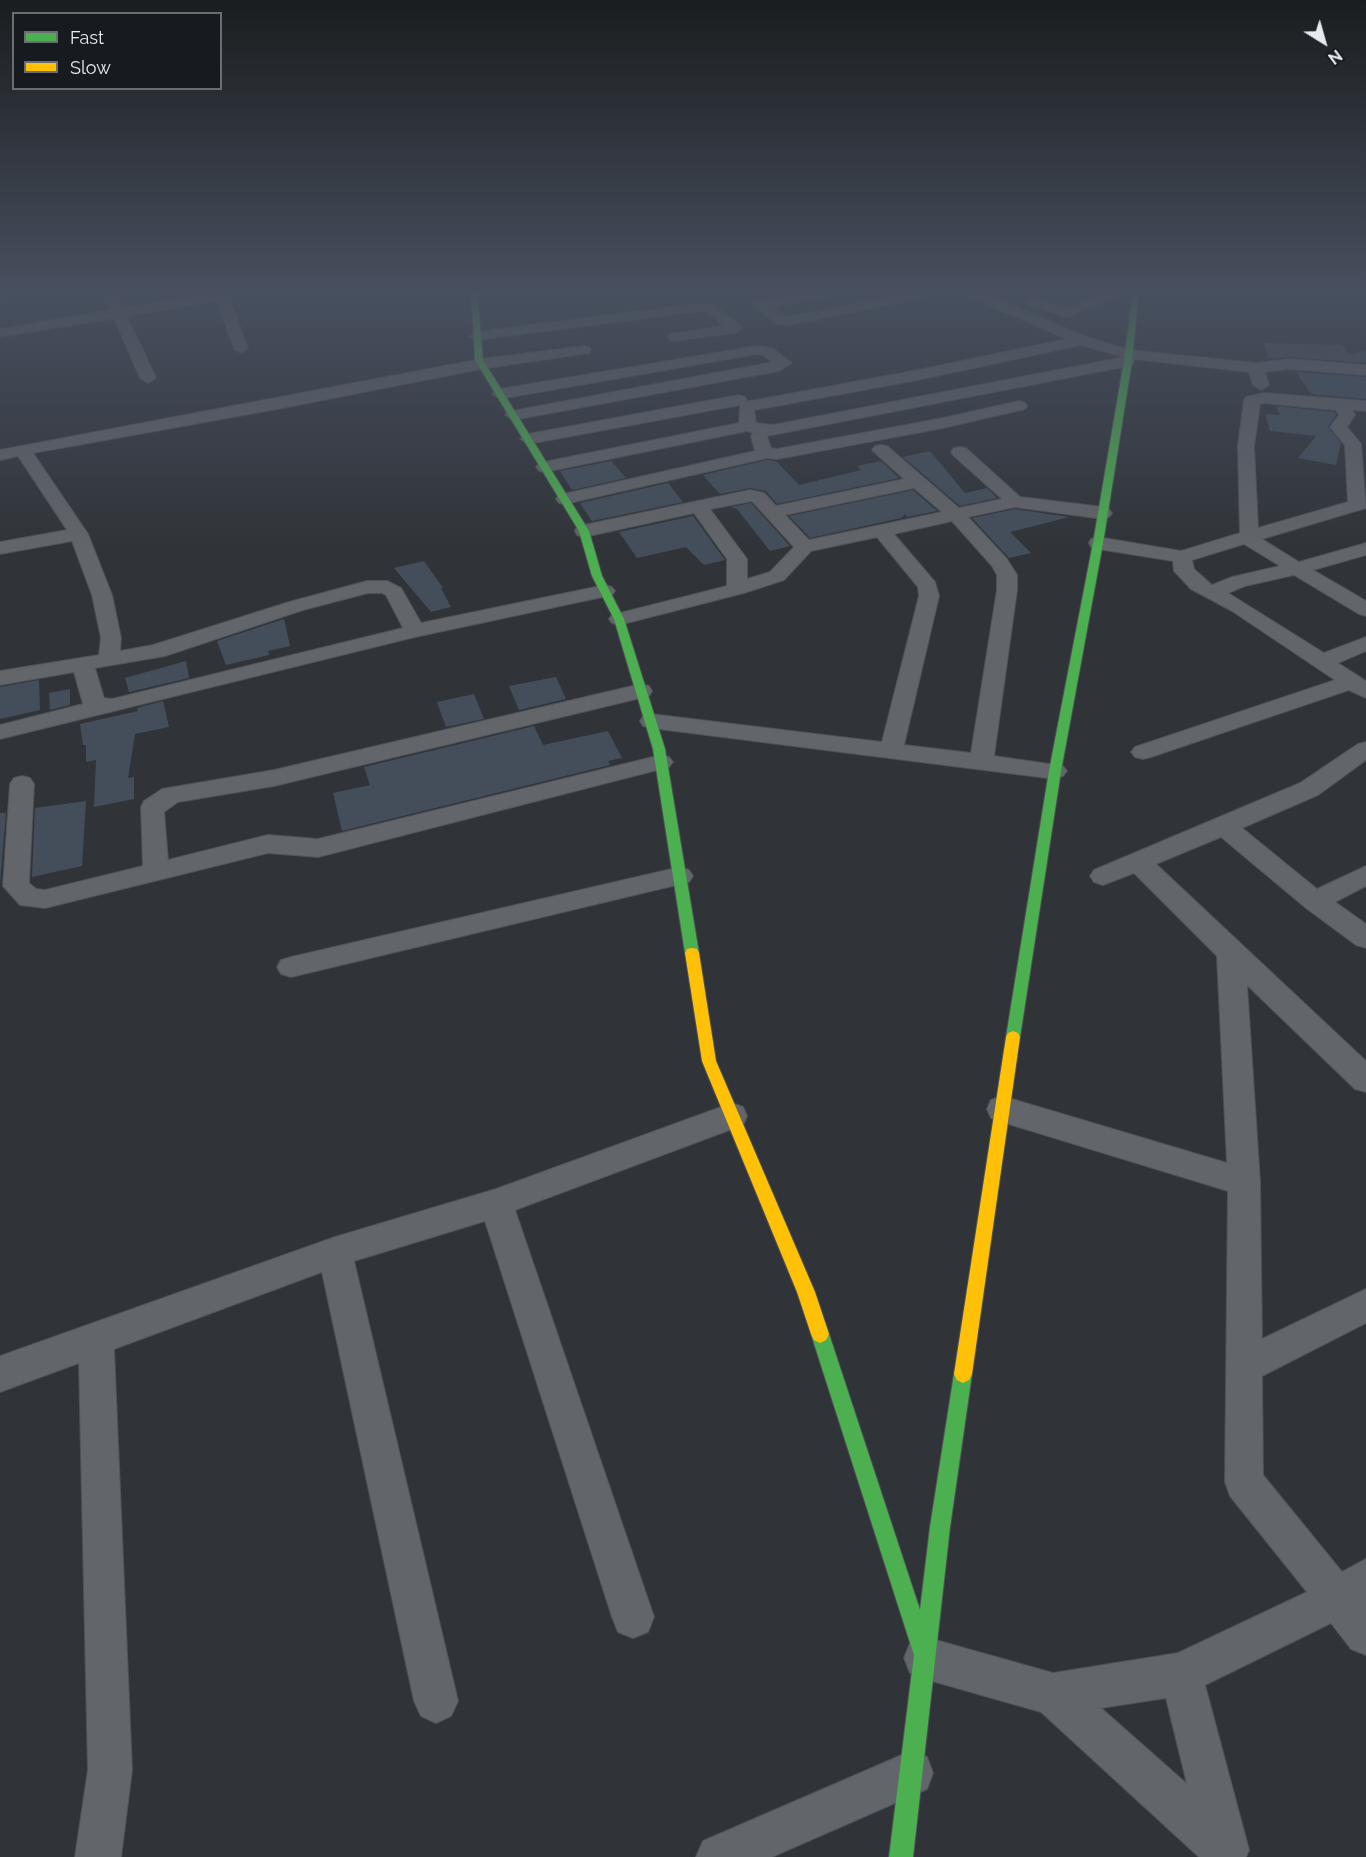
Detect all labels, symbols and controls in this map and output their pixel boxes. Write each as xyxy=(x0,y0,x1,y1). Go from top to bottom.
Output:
legend xyxy=(12,12,222,90)
north arrow xyxy=(1294,12,1354,72)
text: Fast xyxy=(70,27,104,48)
text: N xyxy=(1325,46,1346,68)
text: Slow xyxy=(70,57,111,78)

